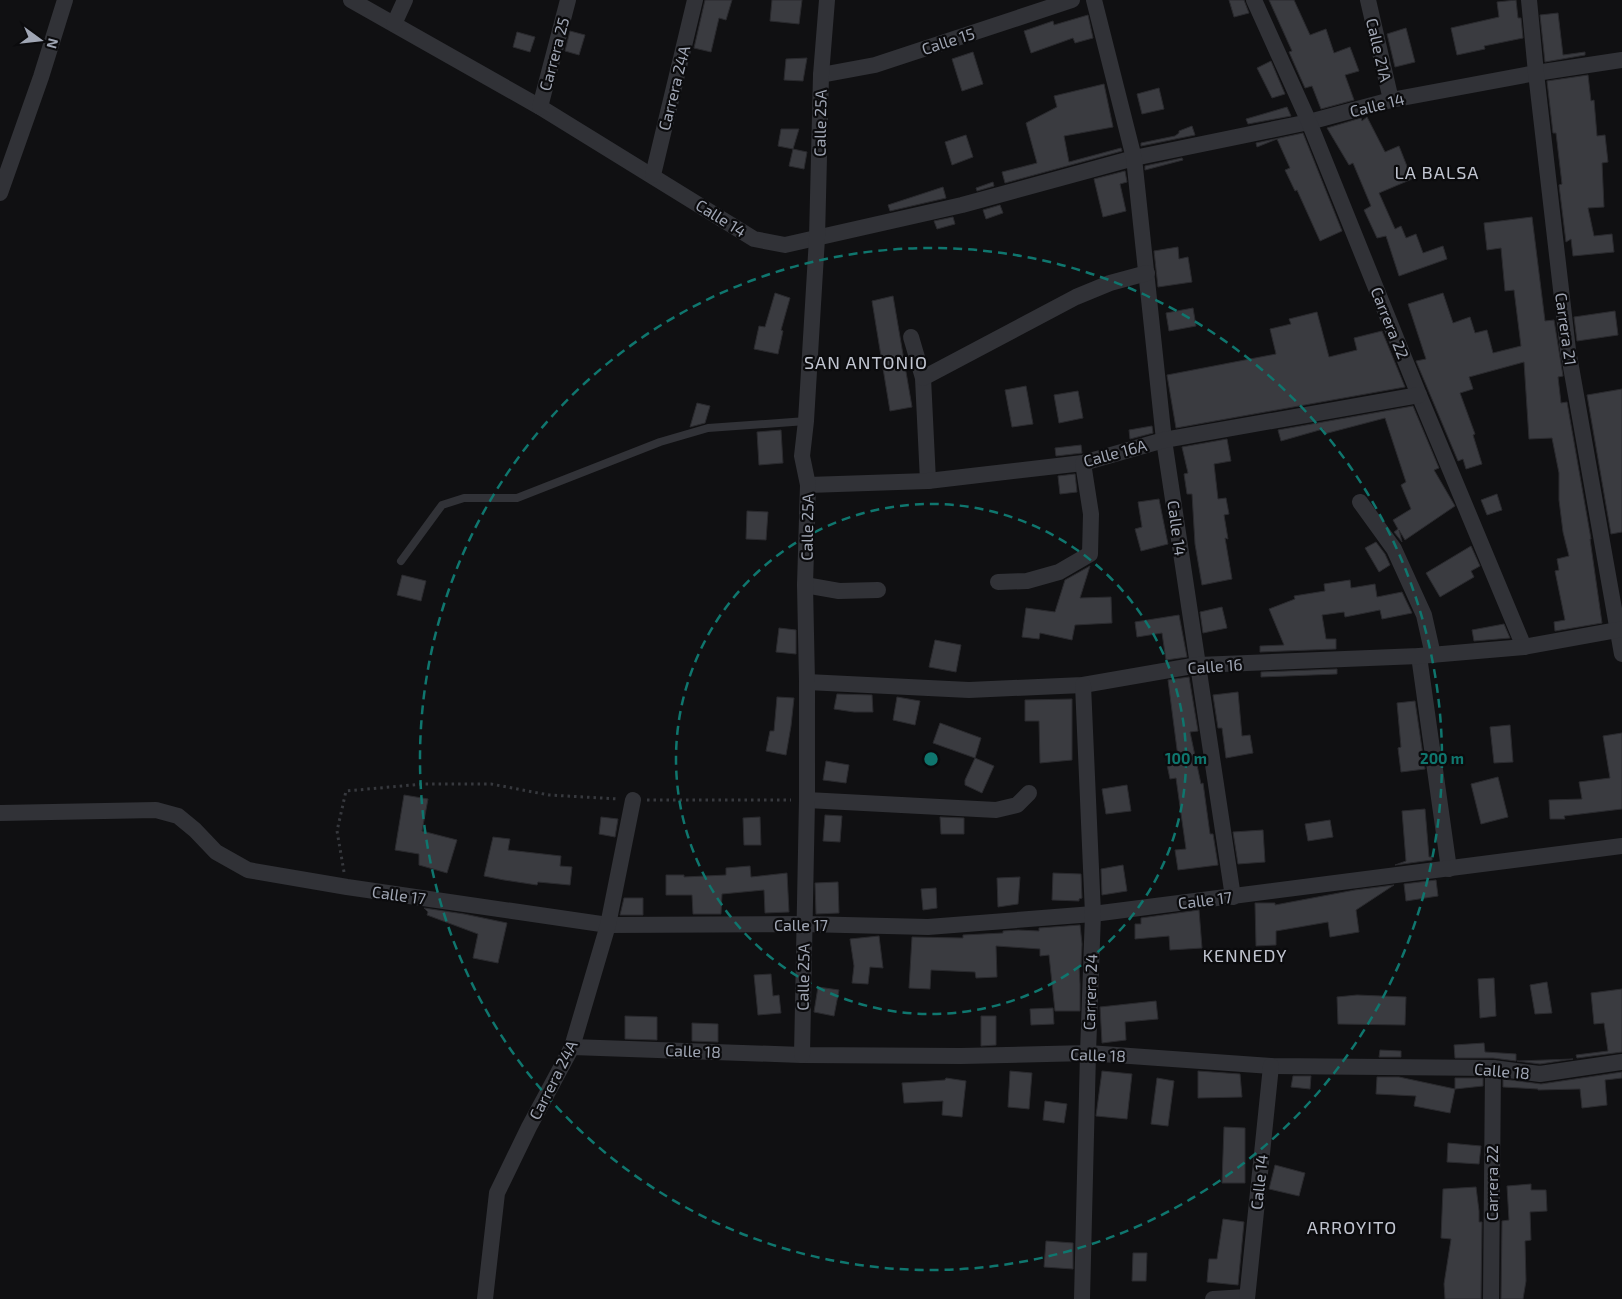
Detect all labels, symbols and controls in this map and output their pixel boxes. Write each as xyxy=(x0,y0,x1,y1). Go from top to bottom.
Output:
north arrow xyxy=(15,15,65,65)
street label: Carrera 25 xyxy=(535,15,572,93)
street label: Calle 21A xyxy=(1363,16,1396,84)
street label: Calle 15 xyxy=(919,23,977,58)
text: N xyxy=(44,36,63,51)
street label: Carrera 24A xyxy=(654,43,693,132)
street label: Calle 25A xyxy=(809,89,830,157)
street label: Calle 14 xyxy=(1348,89,1406,120)
district label: LA BALSA xyxy=(1395,161,1479,183)
street label: Calle 14 xyxy=(693,195,750,240)
street label: Carrera 22 xyxy=(1367,284,1413,362)
street label: Carrera 21 xyxy=(1552,291,1581,367)
district label: SAN ANTONIO xyxy=(804,351,928,373)
street label: Calle 16A xyxy=(1081,435,1149,470)
street label: Calle 25A xyxy=(796,493,817,561)
street label: Calle 14 xyxy=(1164,499,1191,557)
street label: Calle 16 xyxy=(1187,654,1243,677)
text: 100 m xyxy=(1165,749,1207,767)
text: 200 m xyxy=(1420,749,1464,767)
centre of rings xyxy=(922,750,940,768)
street label: Calle 17 xyxy=(371,881,427,908)
street label: Calle 17 xyxy=(1177,887,1233,912)
street label: Calle 17 xyxy=(774,915,828,934)
street label: Calle 25A xyxy=(792,943,813,1011)
district label: KENNEDY xyxy=(1203,944,1287,966)
street label: Carrera 24 xyxy=(1079,953,1100,1031)
street label: Carrera 24A xyxy=(524,1037,581,1123)
street label: Calle 18 xyxy=(665,1040,721,1061)
street label: Calle 18 xyxy=(1070,1044,1126,1065)
street label: Calle 18 xyxy=(1473,1059,1531,1082)
street label: Carrera 22 xyxy=(1482,1145,1501,1221)
street label: Calle 14 xyxy=(1246,1153,1271,1211)
district label: ARROYITO xyxy=(1307,1216,1397,1238)

